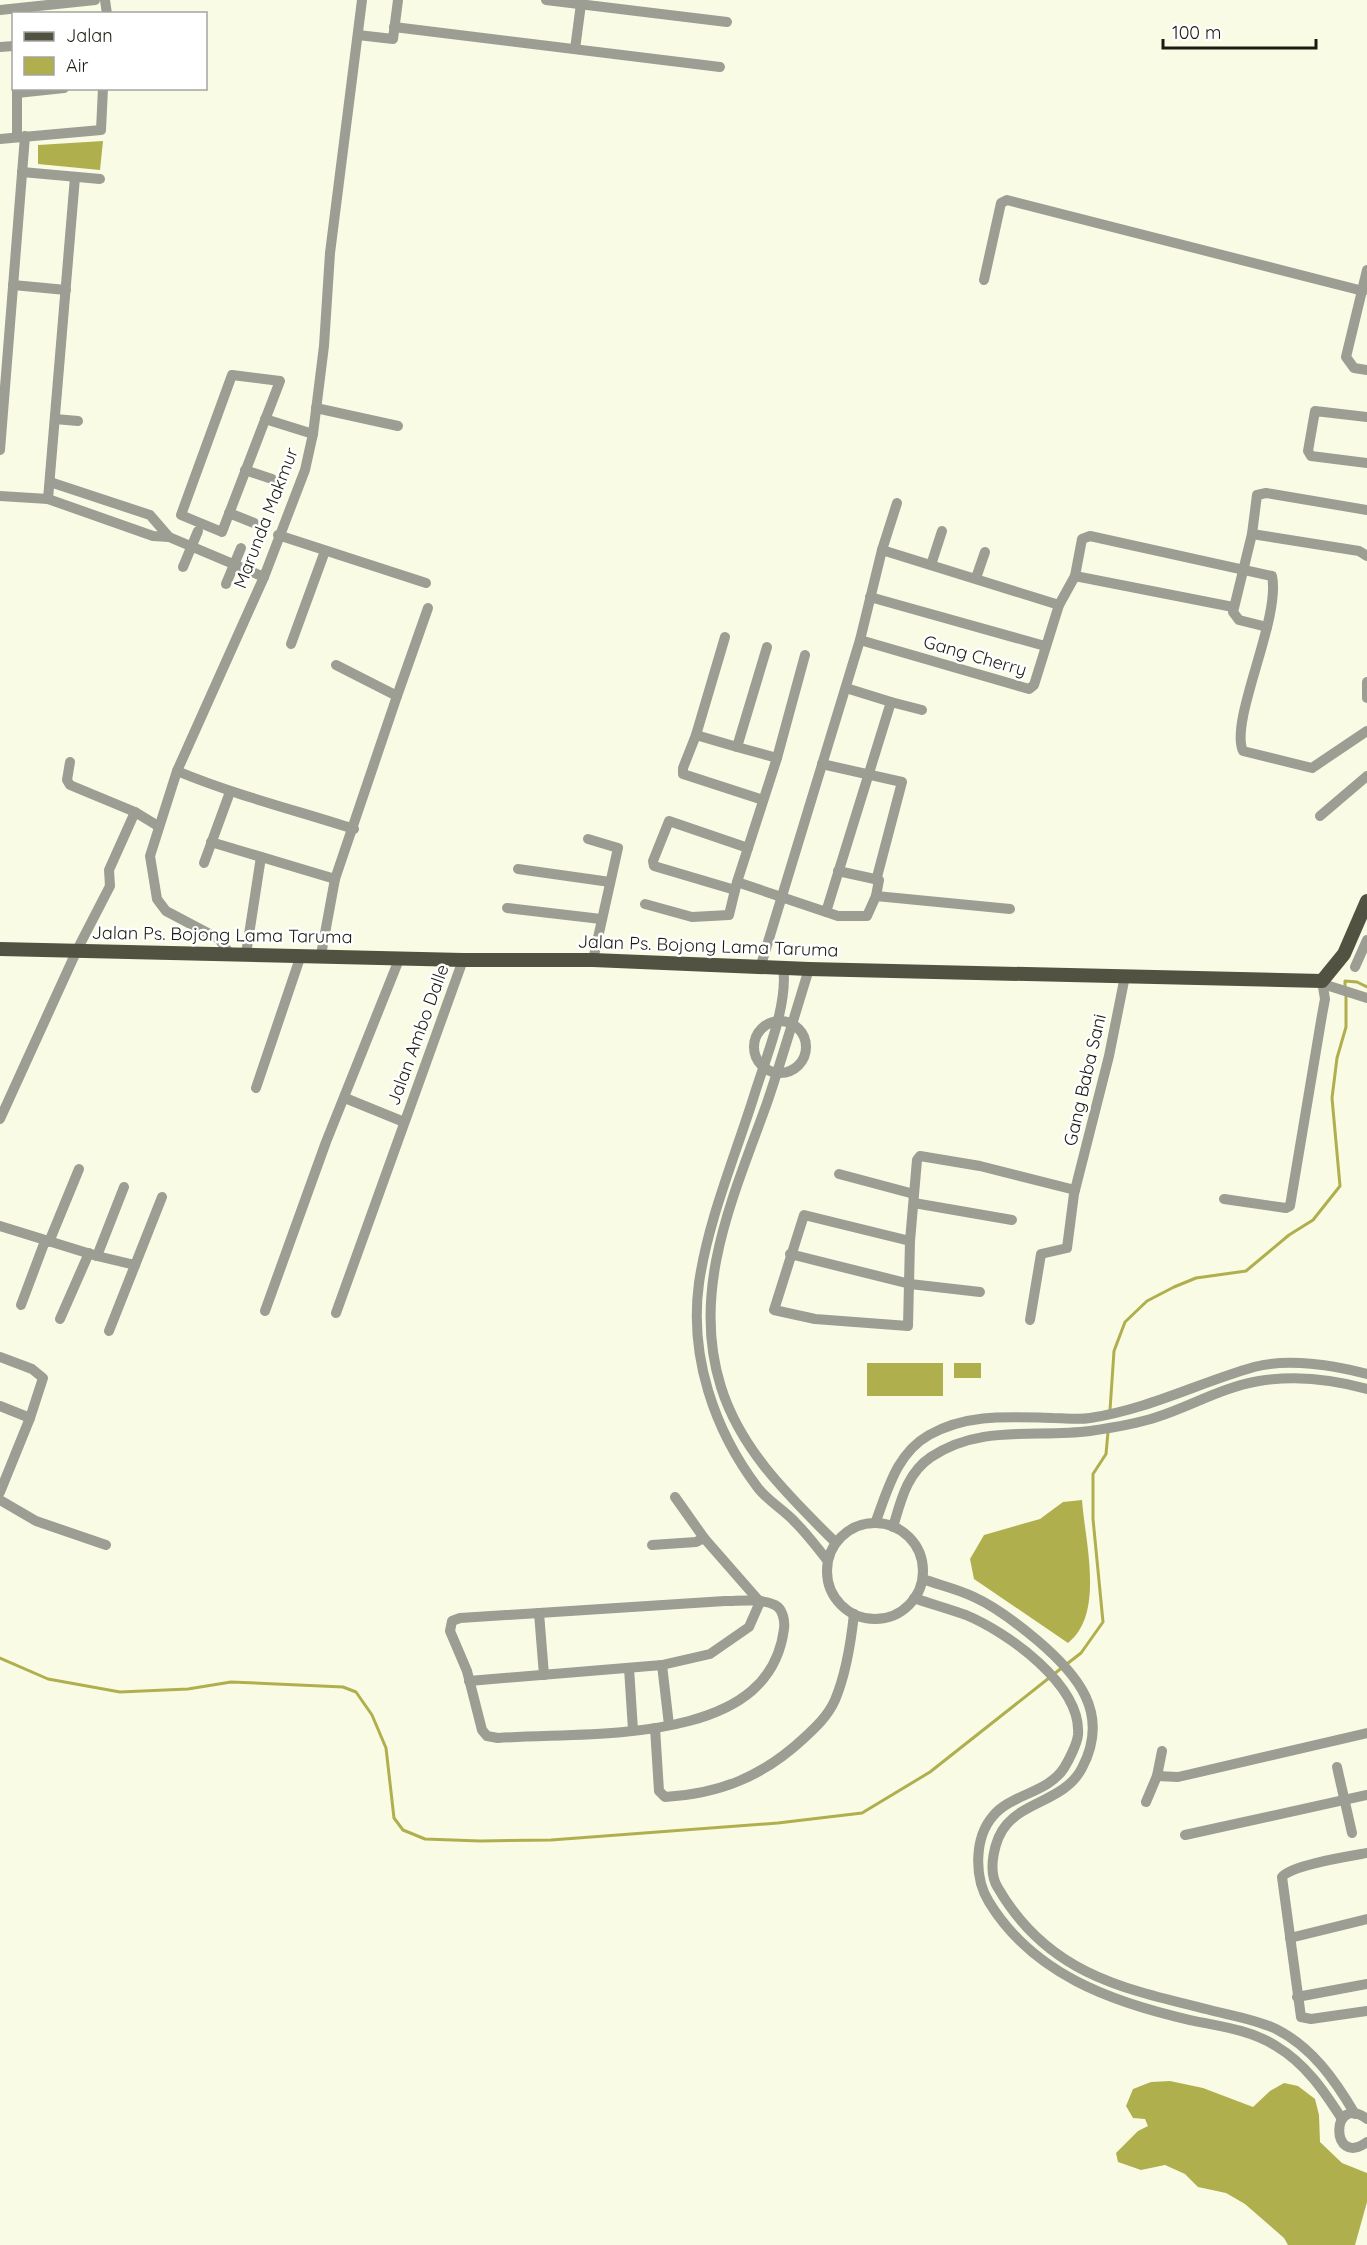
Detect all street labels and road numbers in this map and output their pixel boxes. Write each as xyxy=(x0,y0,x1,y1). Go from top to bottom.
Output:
street label: Marunda Makmur xyxy=(228,444,303,592)
street label: Gang Cherry xyxy=(921,630,1029,681)
street label: Jalan Ps. Bojong Lama Taruma xyxy=(91,921,353,948)
street label: Jalan Ps. Bojong Lama Taruma xyxy=(577,929,839,962)
street label: Jalan Ambo Dalle xyxy=(381,961,454,1109)
street label: Gang Baba Sani xyxy=(1058,1012,1111,1148)

